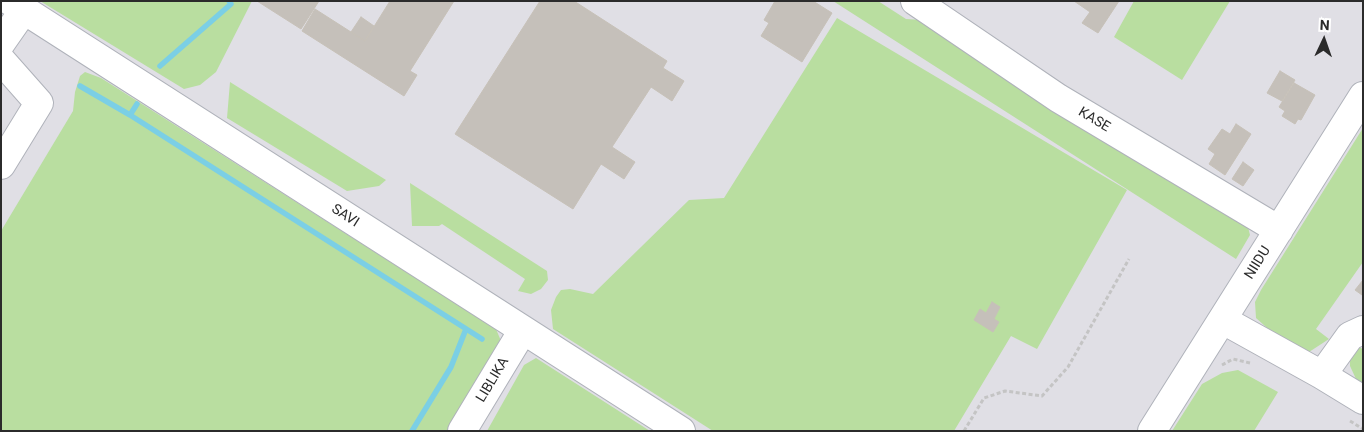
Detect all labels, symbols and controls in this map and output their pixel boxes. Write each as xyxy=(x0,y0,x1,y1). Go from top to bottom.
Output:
north arrow xyxy=(1299,15,1349,65)
text: N xyxy=(1319,17,1330,33)
street label: KASE xyxy=(1075,104,1113,136)
street label: SAVI xyxy=(328,201,362,231)
street label: NIIDU xyxy=(1241,243,1275,283)
street label: LIBLIKA xyxy=(473,355,513,405)

